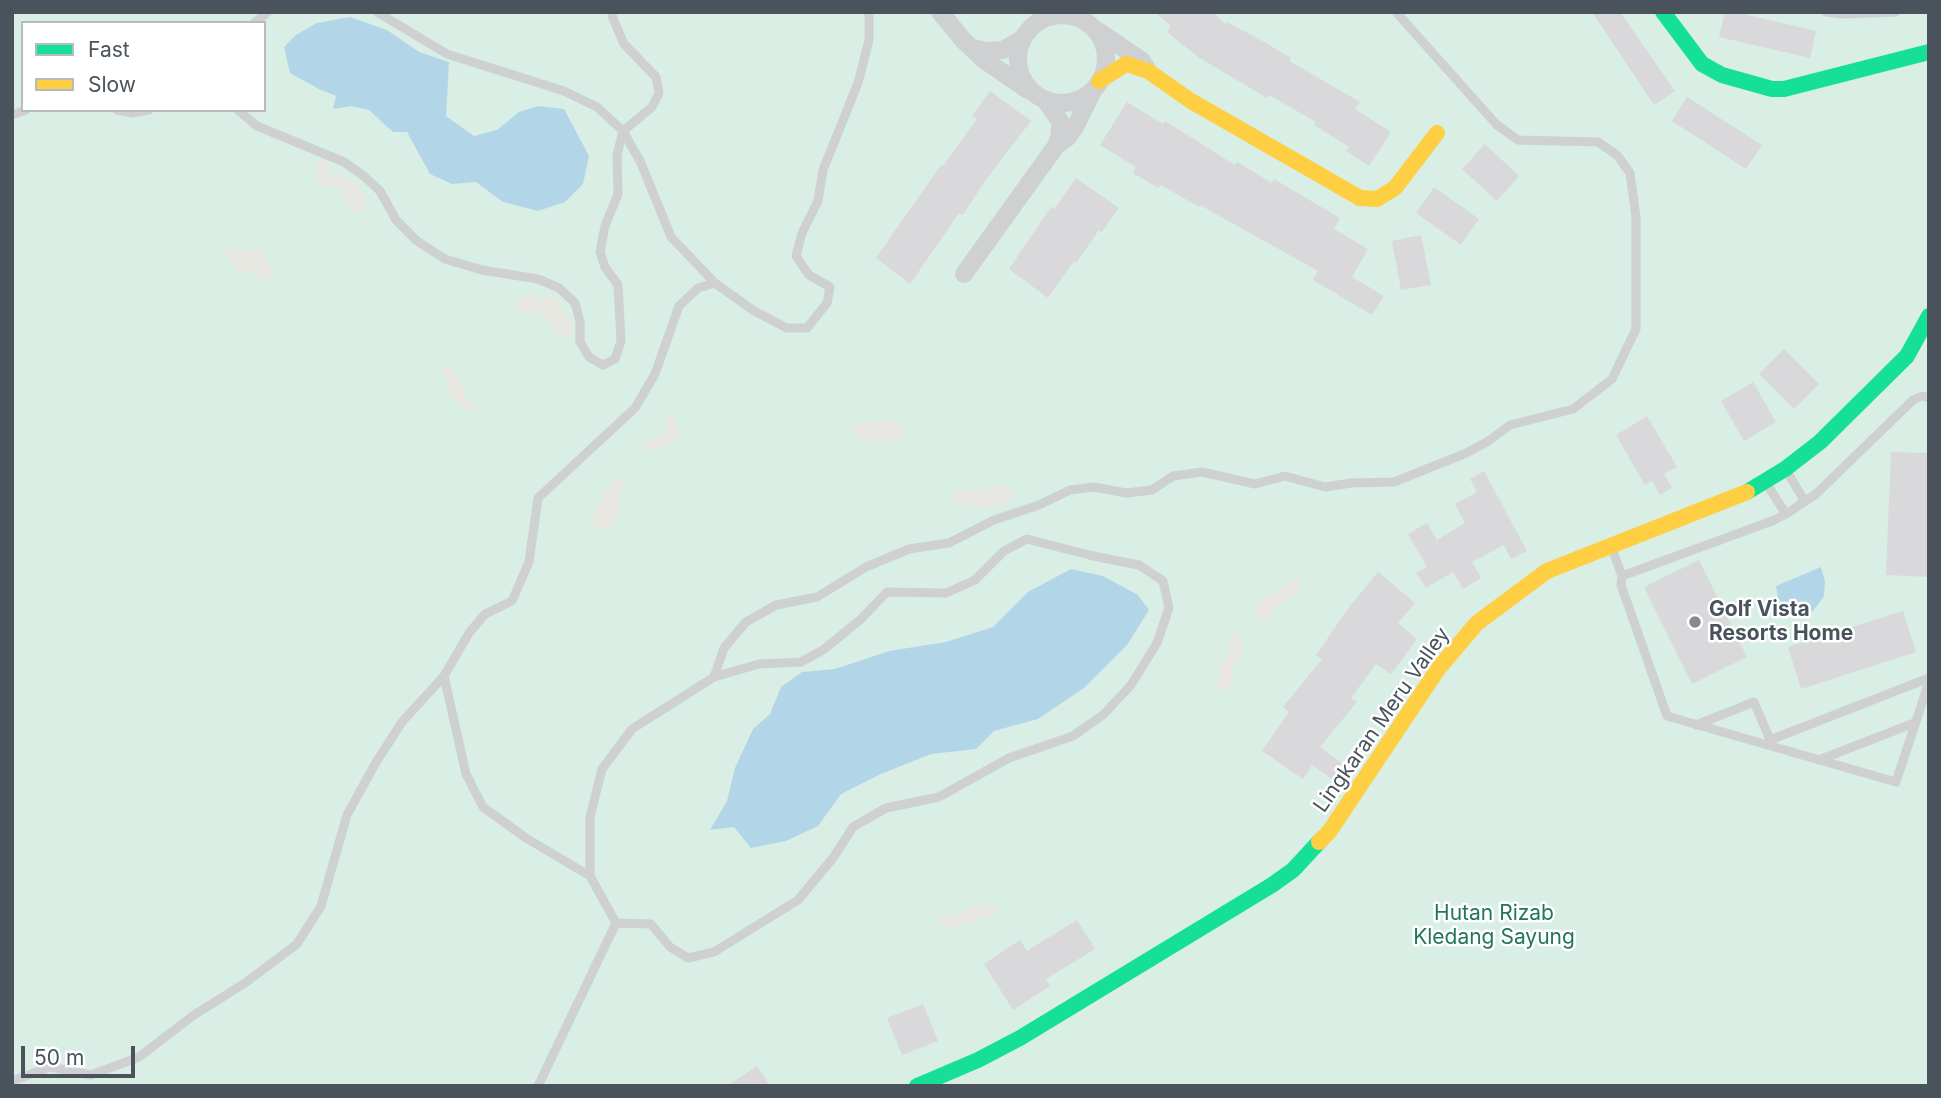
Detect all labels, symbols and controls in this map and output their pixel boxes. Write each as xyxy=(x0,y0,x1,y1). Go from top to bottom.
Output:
legend xyxy=(21,21,266,112)
text: Fast xyxy=(88,37,130,62)
text: Slow xyxy=(88,72,136,97)
place label: Golf Vista Resorts Home xyxy=(1709,597,1853,647)
marker: Golf Vista Resorts Home xyxy=(1687,614,1703,630)
street label: Lingkaran Meru Valley xyxy=(1309,623,1455,817)
park label: Hutan Rizab Kledang Sayung xyxy=(1413,901,1575,951)
scale bar xyxy=(24,1032,138,1076)
text: 50 m xyxy=(34,1045,84,1070)

